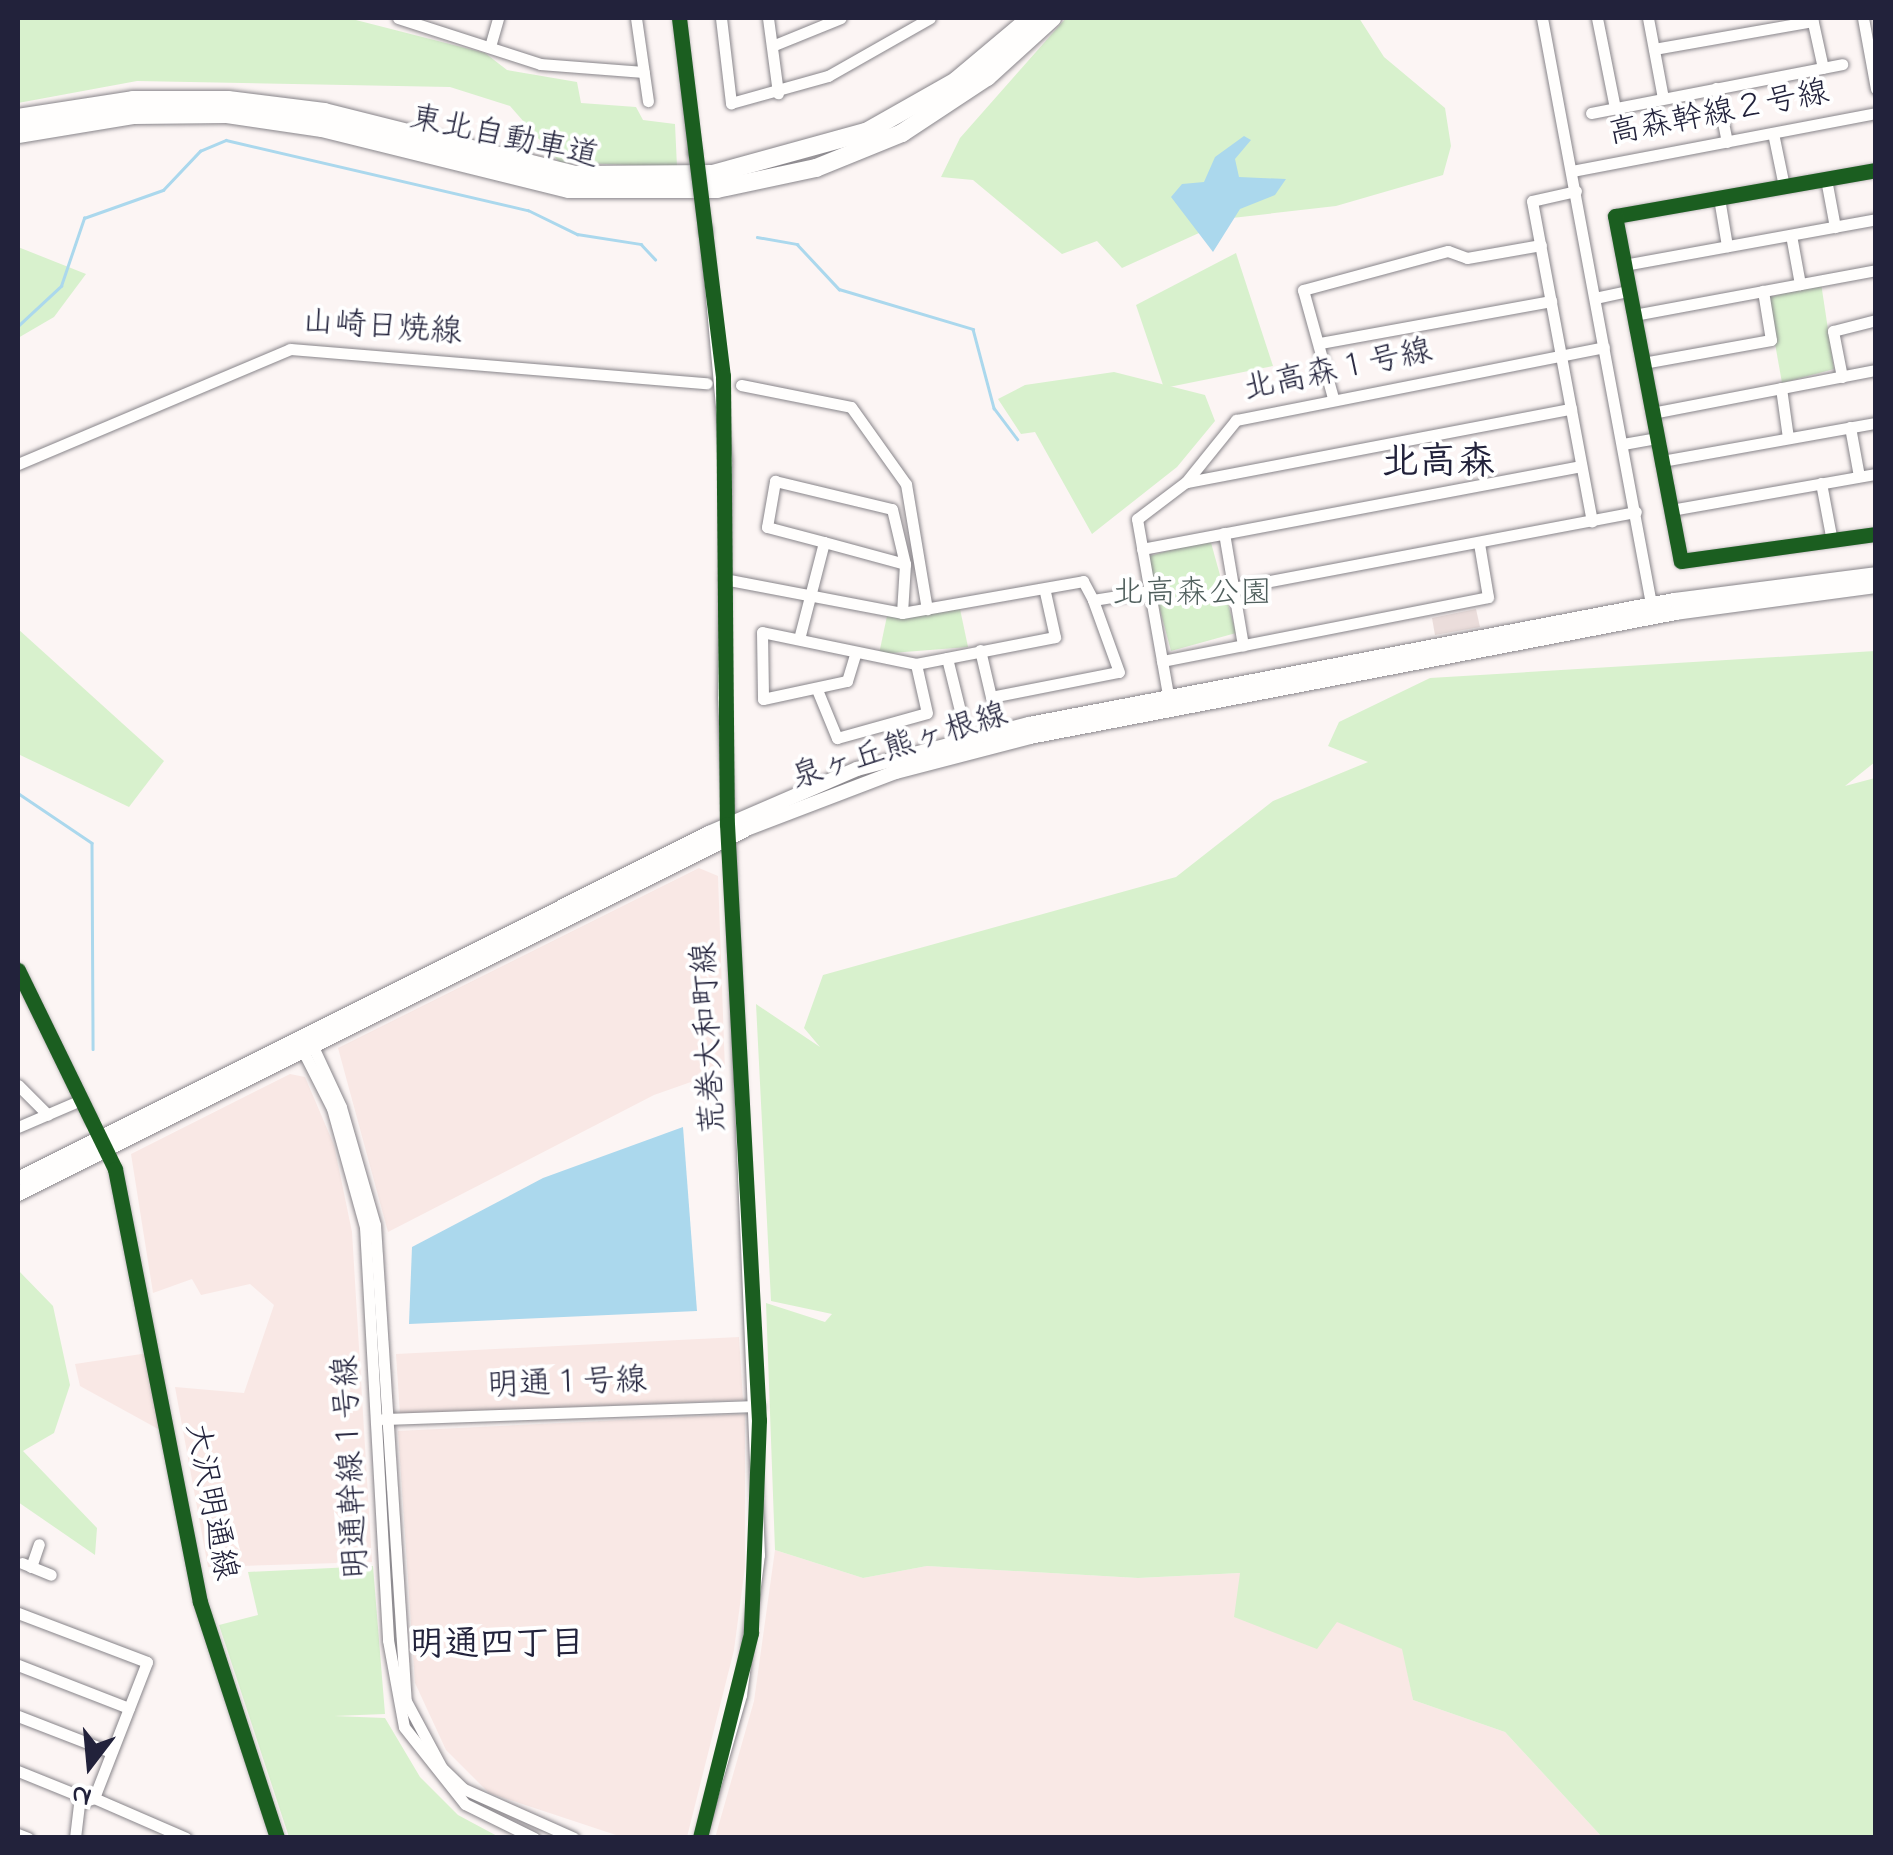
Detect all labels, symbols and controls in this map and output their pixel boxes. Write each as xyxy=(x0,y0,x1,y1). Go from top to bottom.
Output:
street label: 高森幹線２号線 xyxy=(1605,75,1833,155)
street label: 東北自動車道 xyxy=(406,100,602,178)
street label: 山崎日焼線 xyxy=(301,304,463,354)
street label: 北高森１号線 xyxy=(1240,333,1436,411)
district label: 北高森 xyxy=(1381,442,1495,488)
park label: 北高森公園 xyxy=(1112,576,1272,614)
street label: 泉ヶ丘熊ヶ根線 xyxy=(787,697,1013,799)
street label: 荒巻大和町線 xyxy=(687,941,735,1135)
street label: 明通幹線１号線 xyxy=(328,1354,378,1580)
street label: 明通１号線 xyxy=(486,1363,648,1407)
street label: 大沢明通線 xyxy=(175,1420,243,1584)
district label: 明通四丁目 xyxy=(410,1625,584,1667)
north arrow xyxy=(40,1715,140,1815)
text: N xyxy=(67,1772,96,1817)

